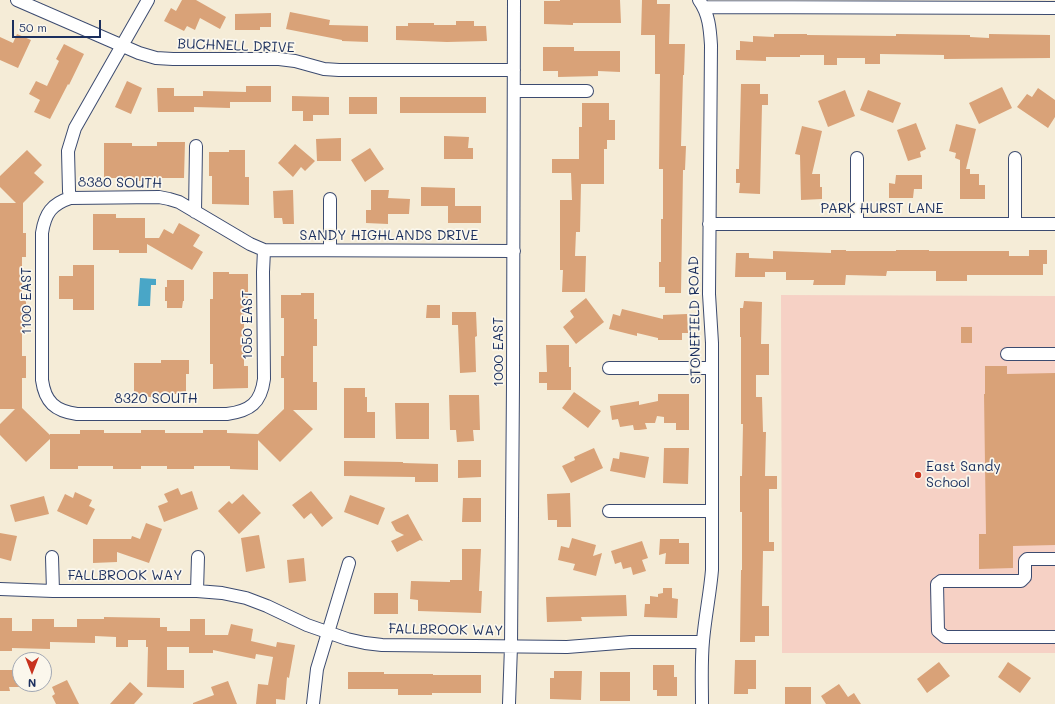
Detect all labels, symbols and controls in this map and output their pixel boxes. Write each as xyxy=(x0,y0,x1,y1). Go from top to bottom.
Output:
scale bar xyxy=(14,12,103,38)
text: 50 m xyxy=(19,19,47,35)
street label: BUCHNELL DRIVE xyxy=(177,36,295,56)
street label: 8380 SOUTH xyxy=(78,174,162,192)
street label: PARK HURST LANE xyxy=(821,201,943,217)
street label: SANDY HIGHLANDS DRIVE xyxy=(300,228,478,244)
street label: STONEFIELD ROAD xyxy=(685,256,705,384)
street label: 1100 EAST xyxy=(19,267,35,335)
street label: 1050 EAST xyxy=(240,290,256,360)
street label: 1000 EAST xyxy=(491,317,507,387)
street label: 8320 SOUTH xyxy=(114,391,198,407)
place label: East Sandy School xyxy=(926,459,1001,492)
marker: East Sandy School xyxy=(913,470,923,480)
street label: FALLBROOK WAY xyxy=(68,568,182,584)
street label: FALLBROOK WAY xyxy=(389,621,503,639)
north arrow xyxy=(12,652,52,692)
text: N xyxy=(28,676,36,691)

